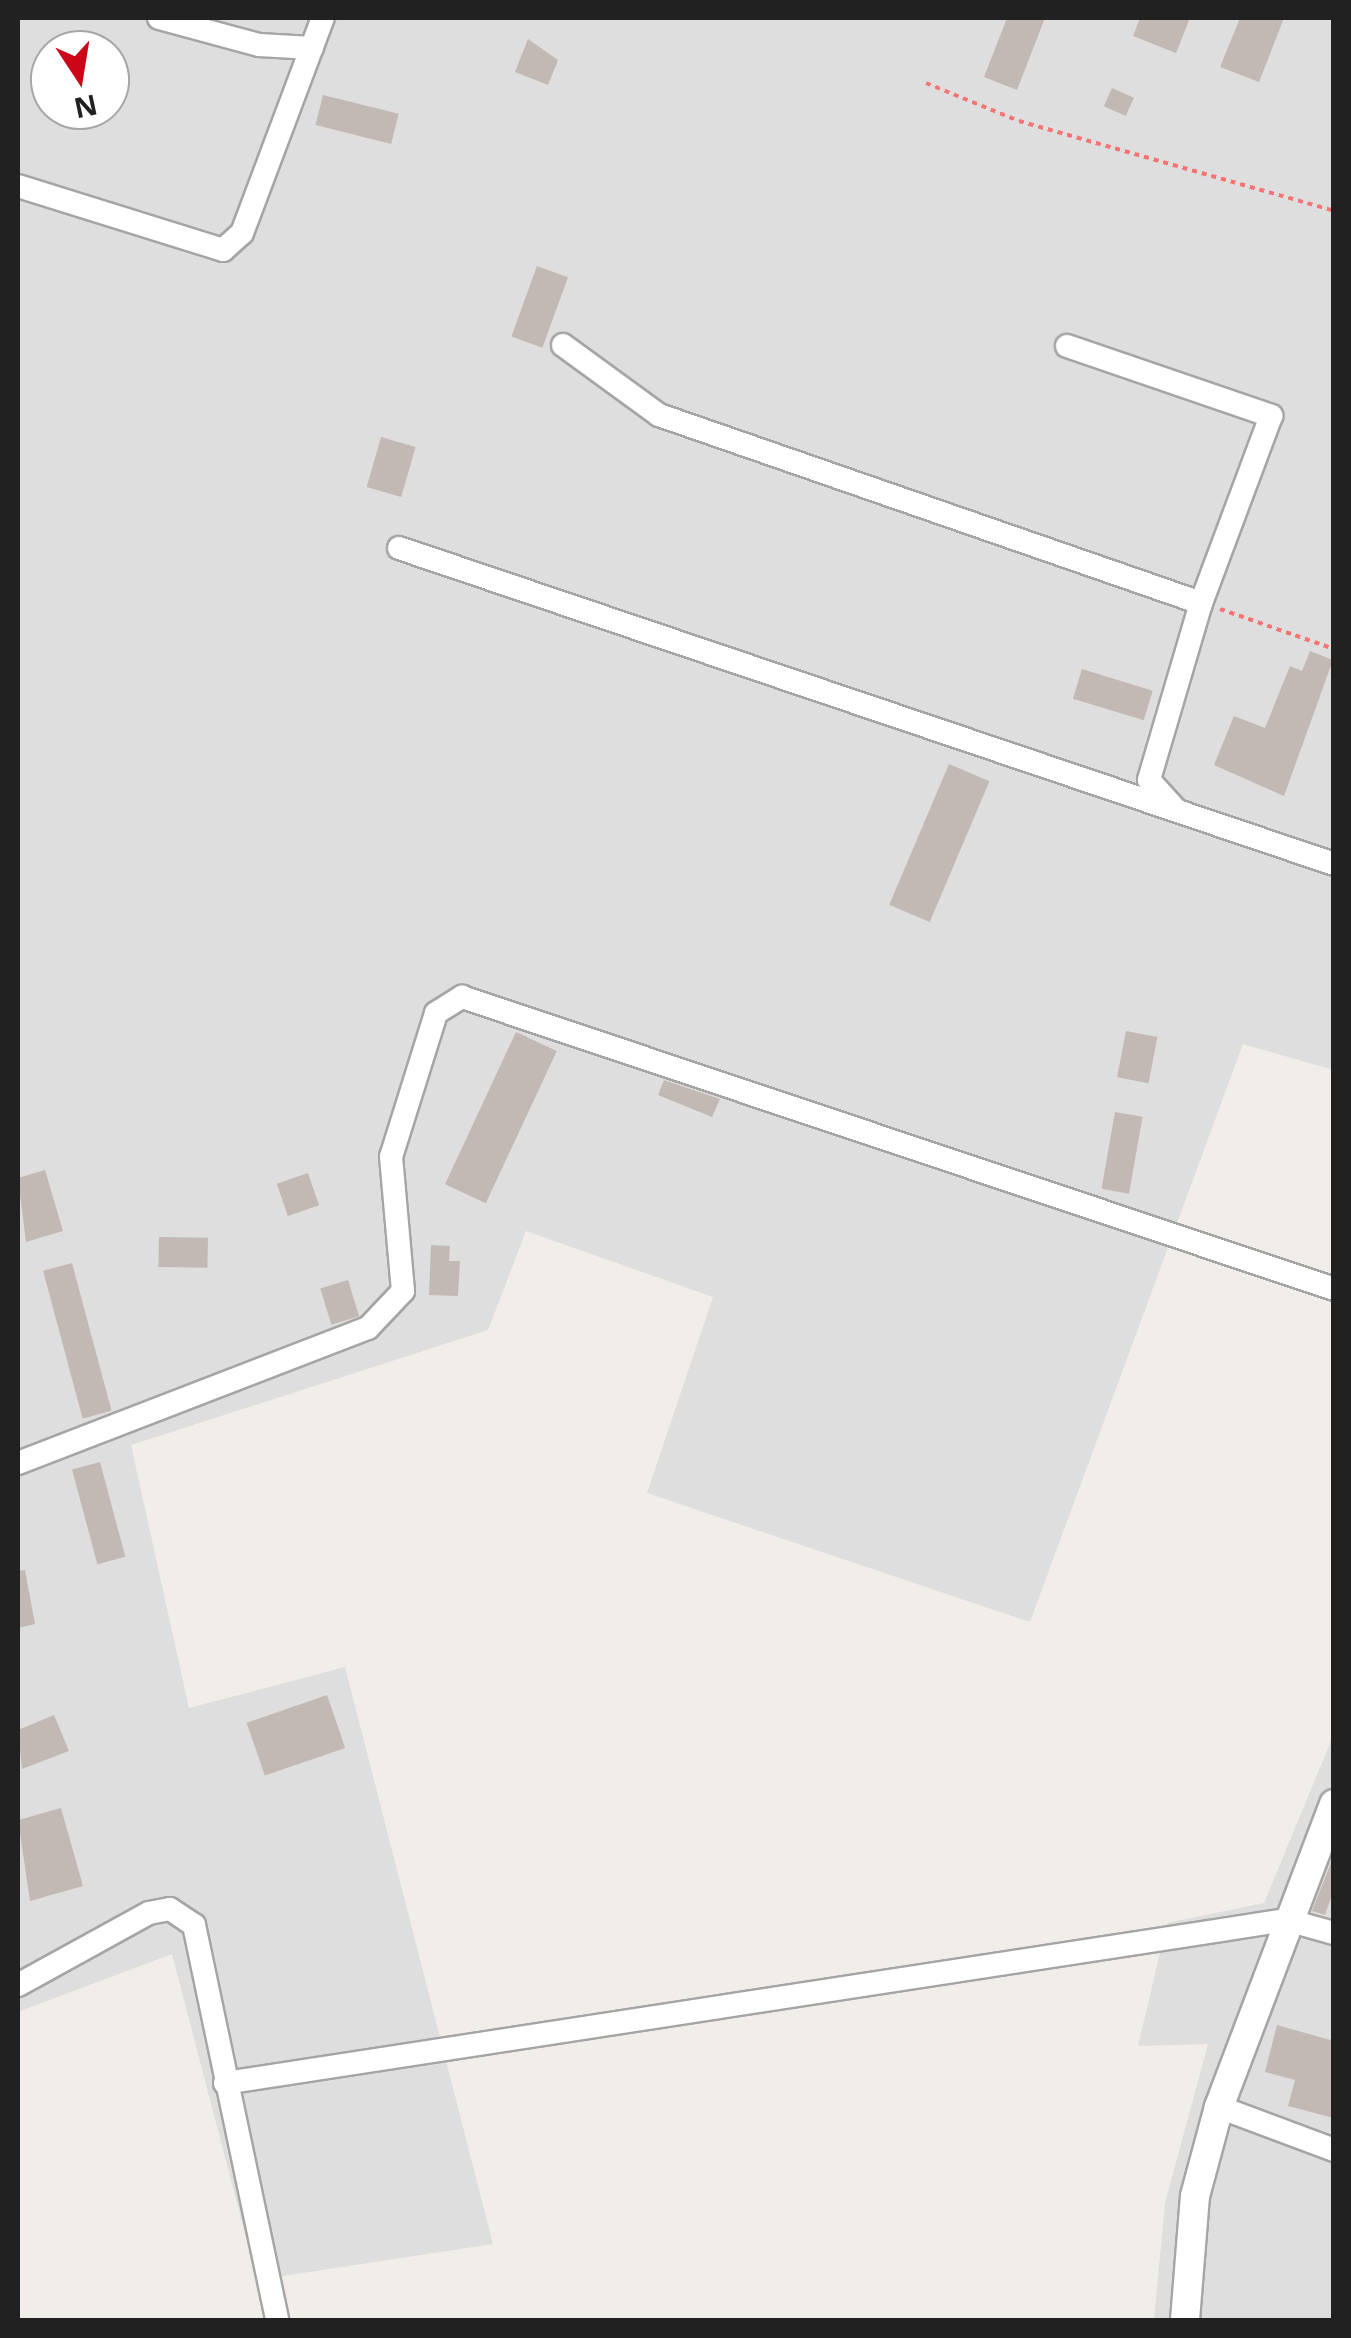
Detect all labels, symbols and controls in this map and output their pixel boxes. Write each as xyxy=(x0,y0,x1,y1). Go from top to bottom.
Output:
north arrow xyxy=(30,30,130,130)
text: N xyxy=(71,86,101,128)

